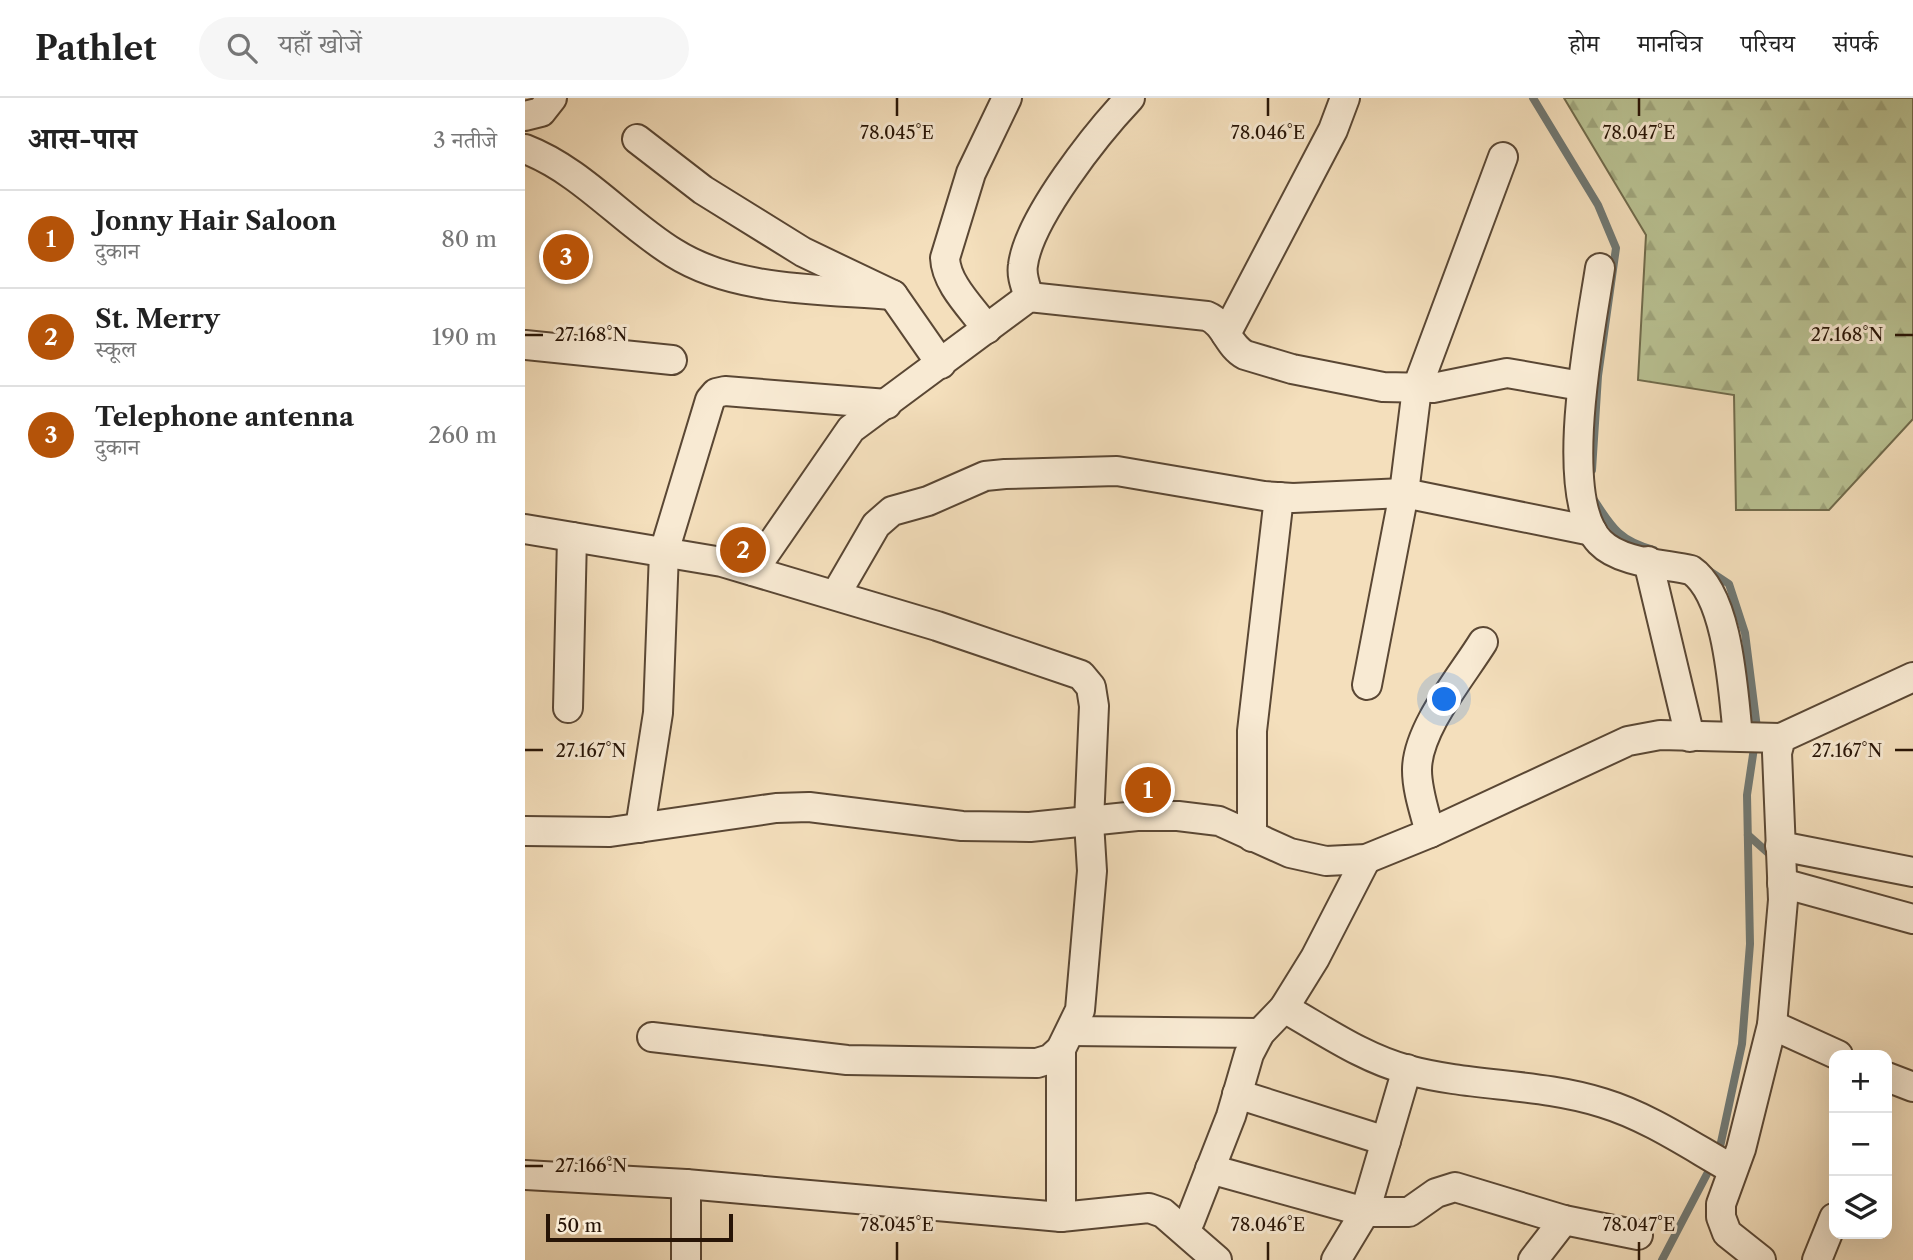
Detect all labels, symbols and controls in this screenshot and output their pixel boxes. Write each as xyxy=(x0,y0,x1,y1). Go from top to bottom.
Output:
search box xyxy=(199,17,689,80)
text: Pathlet xyxy=(35,28,157,69)
text: यहाँ खोजें xyxy=(279,28,362,60)
icon: search xyxy=(223,29,261,67)
text: होम xyxy=(1569,29,1599,58)
text: मानचित्र xyxy=(1637,29,1703,58)
text: परिचय xyxy=(1741,29,1795,58)
text: संपर्क xyxy=(1833,29,1878,58)
text: आस-पास xyxy=(28,120,137,157)
text: 78.045°E xyxy=(860,122,934,144)
text: 78.046°E xyxy=(1231,122,1305,144)
text: 78.047°E xyxy=(1602,122,1676,144)
text: 3 नतीजे xyxy=(433,126,497,154)
text: Jonny Hair Saloon xyxy=(95,205,337,237)
text: 1 xyxy=(46,225,56,253)
text: 80 m xyxy=(441,225,497,253)
pin: 3 xyxy=(543,231,589,283)
text: दुकान xyxy=(95,237,139,265)
text: St. Merry xyxy=(95,303,220,335)
text: 2 xyxy=(44,323,58,351)
text: 190 m xyxy=(432,323,497,351)
text: 27.168°N xyxy=(555,324,627,346)
text: 27.168°N xyxy=(1811,324,1883,346)
text: स्कूल xyxy=(95,335,136,363)
text: Telephone antenna xyxy=(95,401,354,433)
text: 3 xyxy=(45,421,58,449)
text: 260 m xyxy=(428,421,497,449)
text: दुकान xyxy=(95,433,139,461)
pin: 2 xyxy=(720,524,766,576)
your location xyxy=(1427,682,1461,716)
text: 27.167°N xyxy=(556,740,626,762)
text: 27.167°N xyxy=(1812,740,1882,762)
pin: 1 xyxy=(1125,764,1171,816)
map controls xyxy=(1829,1050,1892,1239)
button: + xyxy=(1829,1050,1892,1113)
button: − xyxy=(1829,1113,1892,1176)
text: 27.166°N xyxy=(555,1155,627,1177)
button: layers xyxy=(1829,1176,1892,1239)
scale bar xyxy=(546,1211,733,1243)
text: 50 m xyxy=(557,1214,602,1237)
text: 78.045°E xyxy=(860,1214,934,1236)
text: 78.046°E xyxy=(1231,1214,1305,1236)
text: 78.047°E xyxy=(1602,1214,1676,1236)

